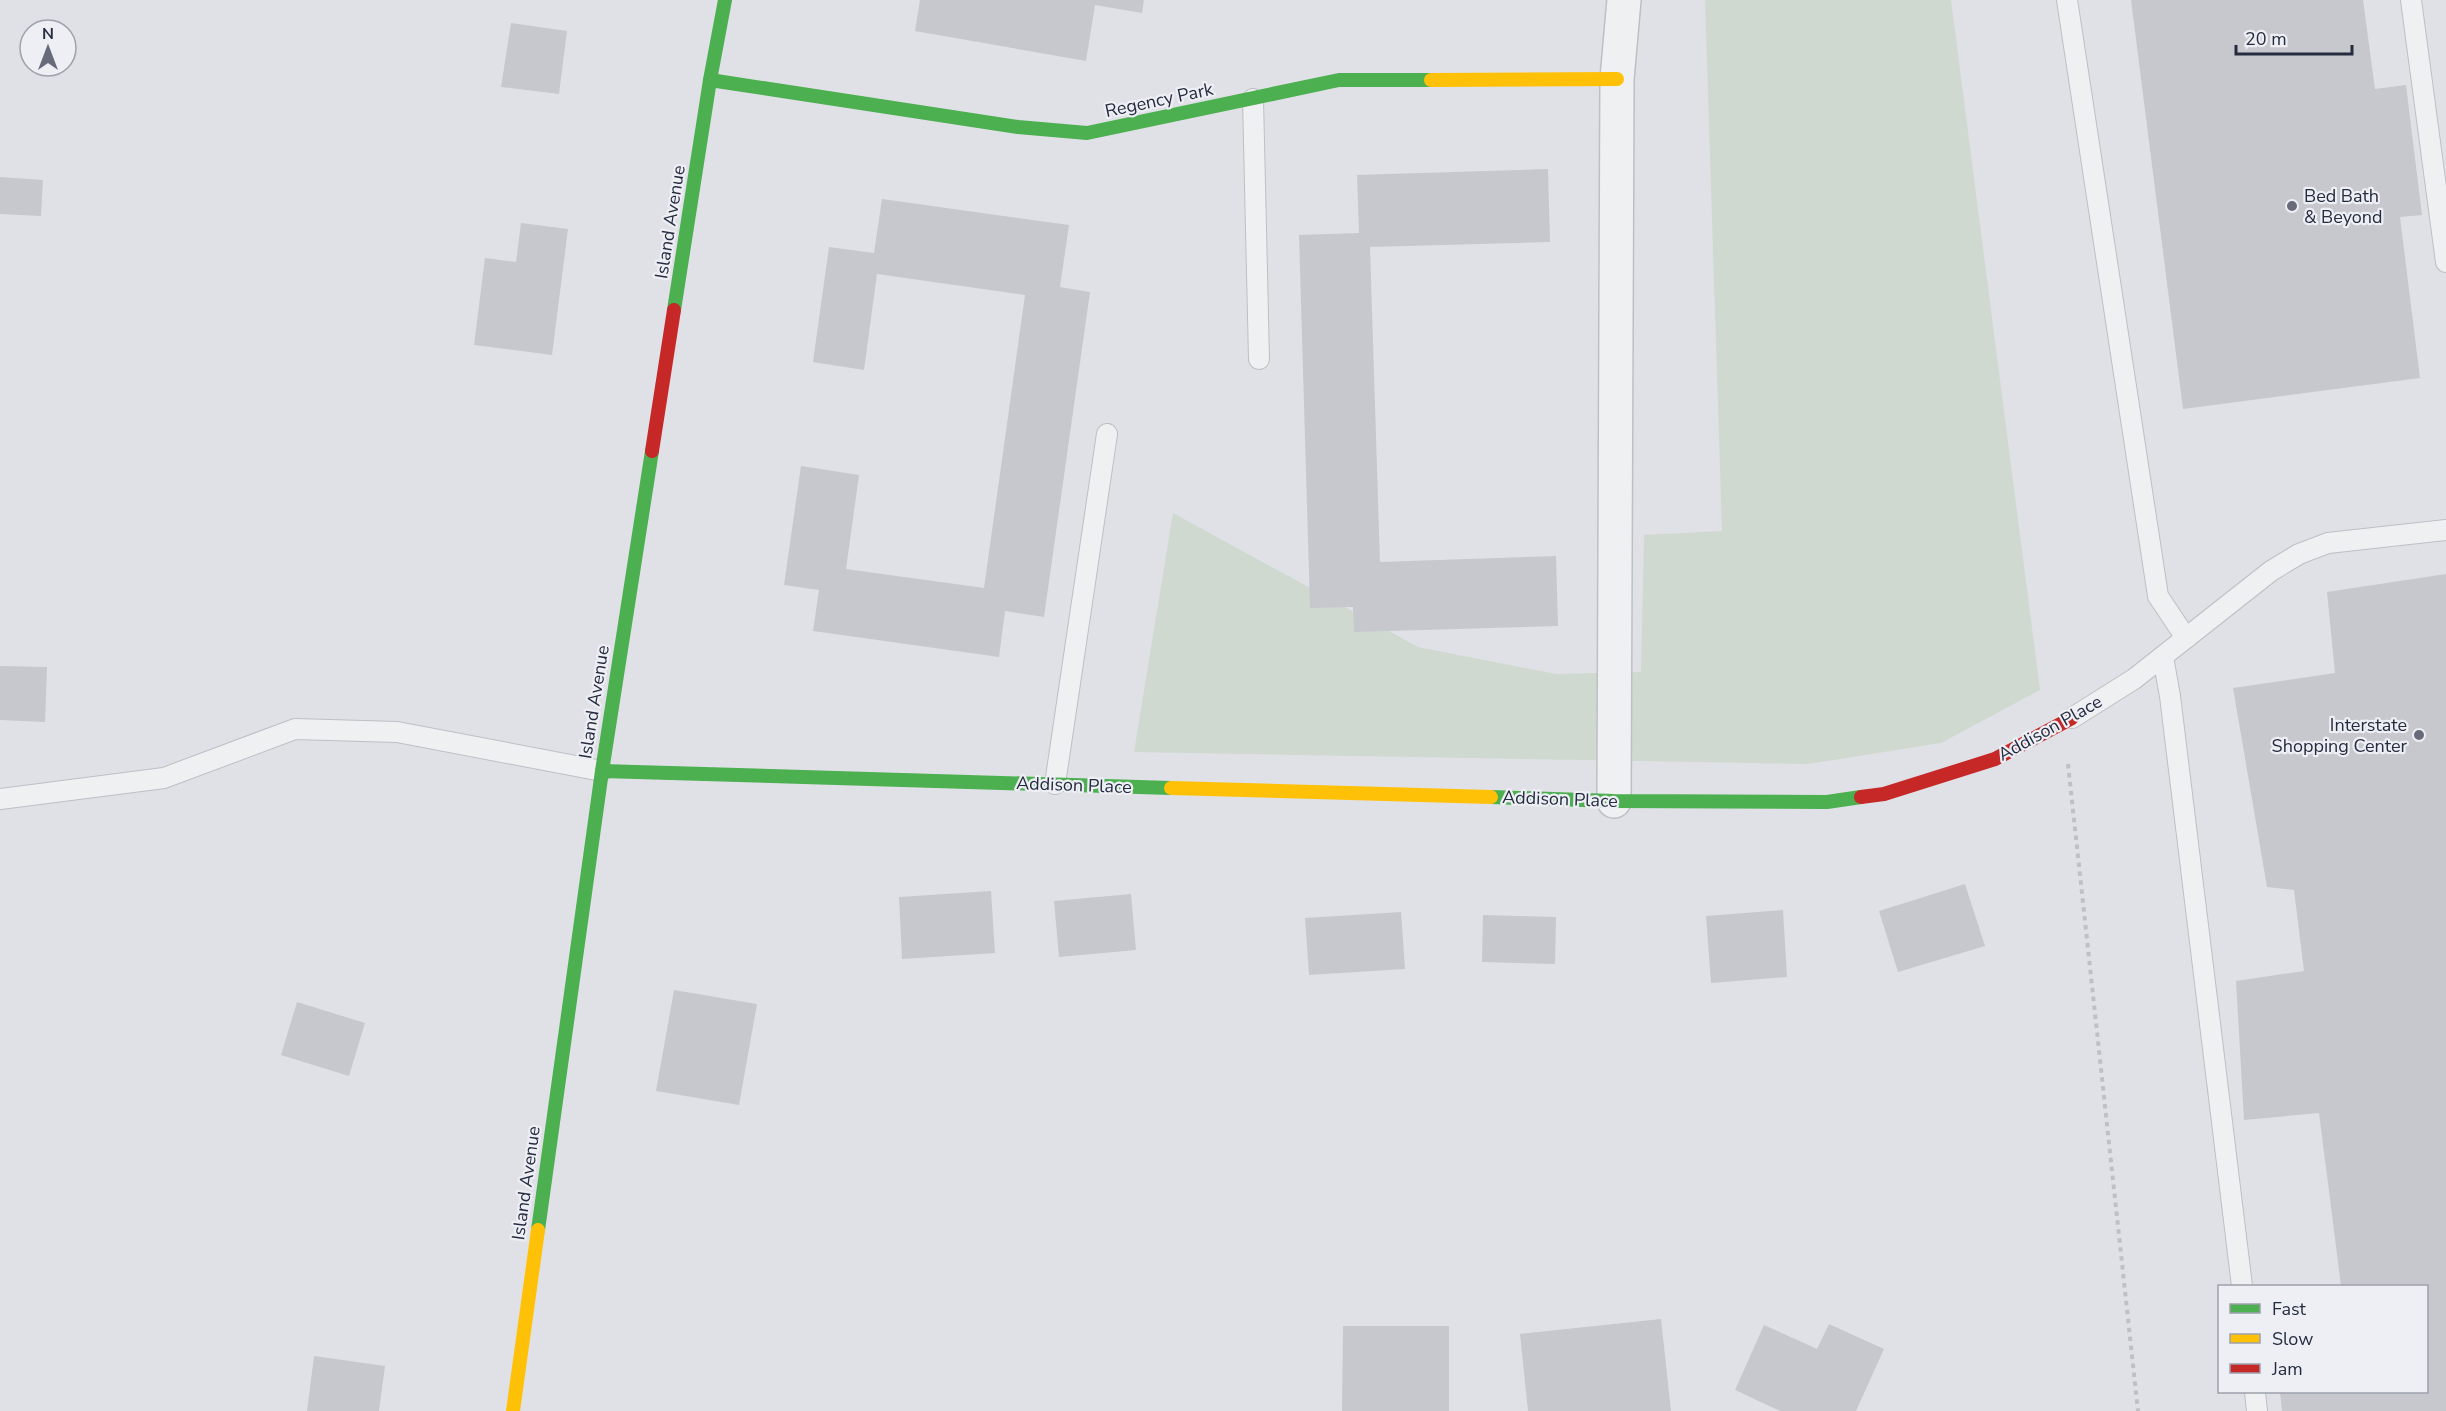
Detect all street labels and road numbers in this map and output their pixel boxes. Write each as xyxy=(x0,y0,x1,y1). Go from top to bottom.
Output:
street label: Regency Park xyxy=(1103,77,1216,123)
street label: Island Avenue xyxy=(649,163,691,281)
street label: Island Avenue xyxy=(573,643,615,761)
street label: Addison Place xyxy=(1994,689,2106,767)
street label: Addison Place xyxy=(1016,771,1132,799)
street label: Addison Place xyxy=(1502,785,1618,813)
street label: Island Avenue xyxy=(506,1125,546,1241)

